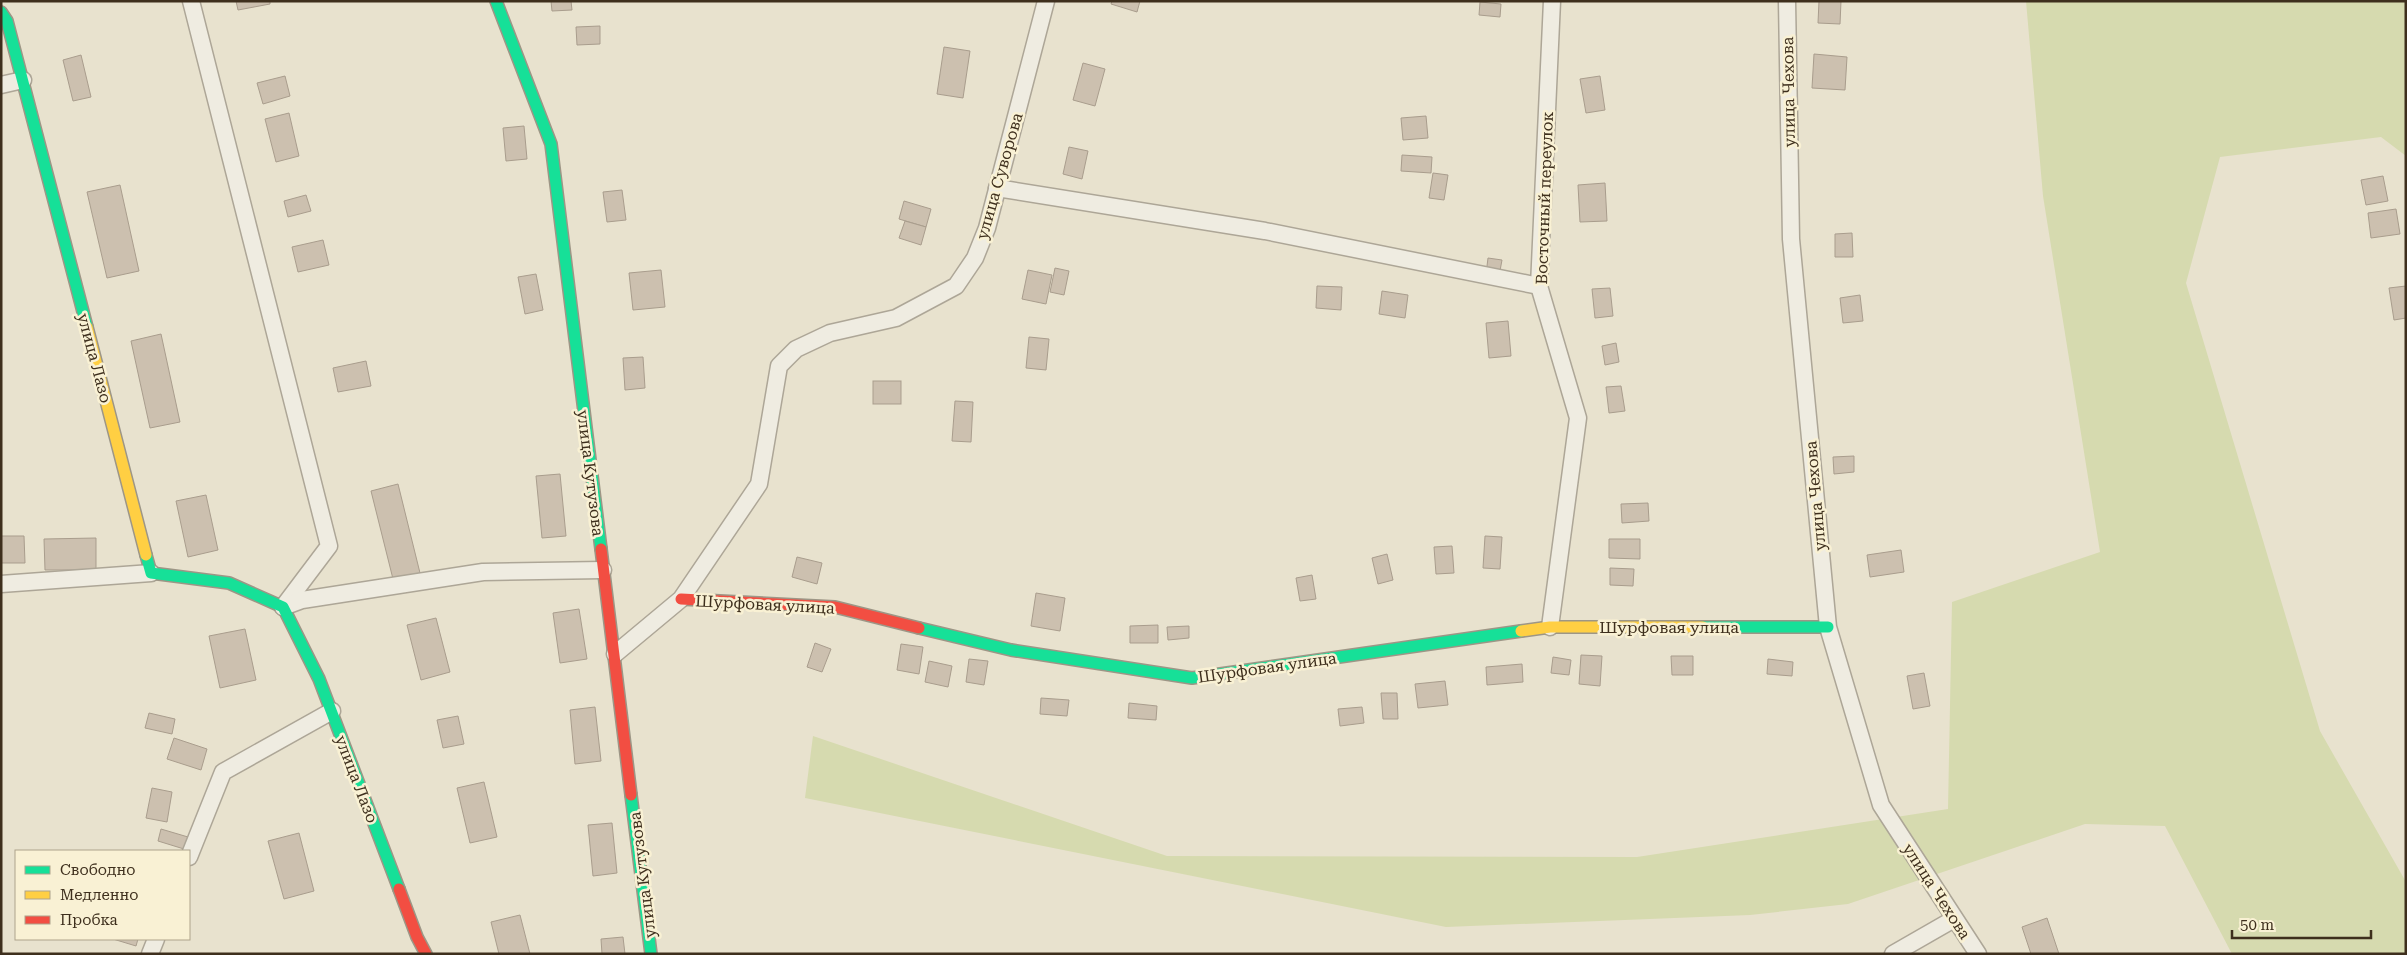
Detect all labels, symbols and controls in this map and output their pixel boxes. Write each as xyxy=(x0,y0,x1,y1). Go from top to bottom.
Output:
street label: улица Чехова xyxy=(1778,36,1799,147)
street label: улица Суворова xyxy=(972,110,1027,242)
street label: Восточный переулок xyxy=(1532,111,1557,285)
street label: улица Лазо xyxy=(73,311,116,405)
street label: улица Кутузова xyxy=(573,409,608,538)
street label: улица Чехова xyxy=(1801,440,1830,552)
street label: Шурфовая улица xyxy=(695,591,836,618)
street label: Шурфовая улица xyxy=(1599,618,1739,637)
street label: Шурфовая улица xyxy=(1197,648,1338,687)
street label: улица Лазо xyxy=(331,733,382,826)
street label: улица Кутузова xyxy=(625,810,660,939)
street label: улица Чехова xyxy=(1899,840,1975,943)
legend xyxy=(15,850,190,940)
text: Свободно xyxy=(60,861,135,879)
text: Медленно xyxy=(60,886,139,904)
scale bar xyxy=(2232,908,2371,940)
text: Пробка xyxy=(60,911,118,929)
text: 50 m xyxy=(2240,916,2275,934)

